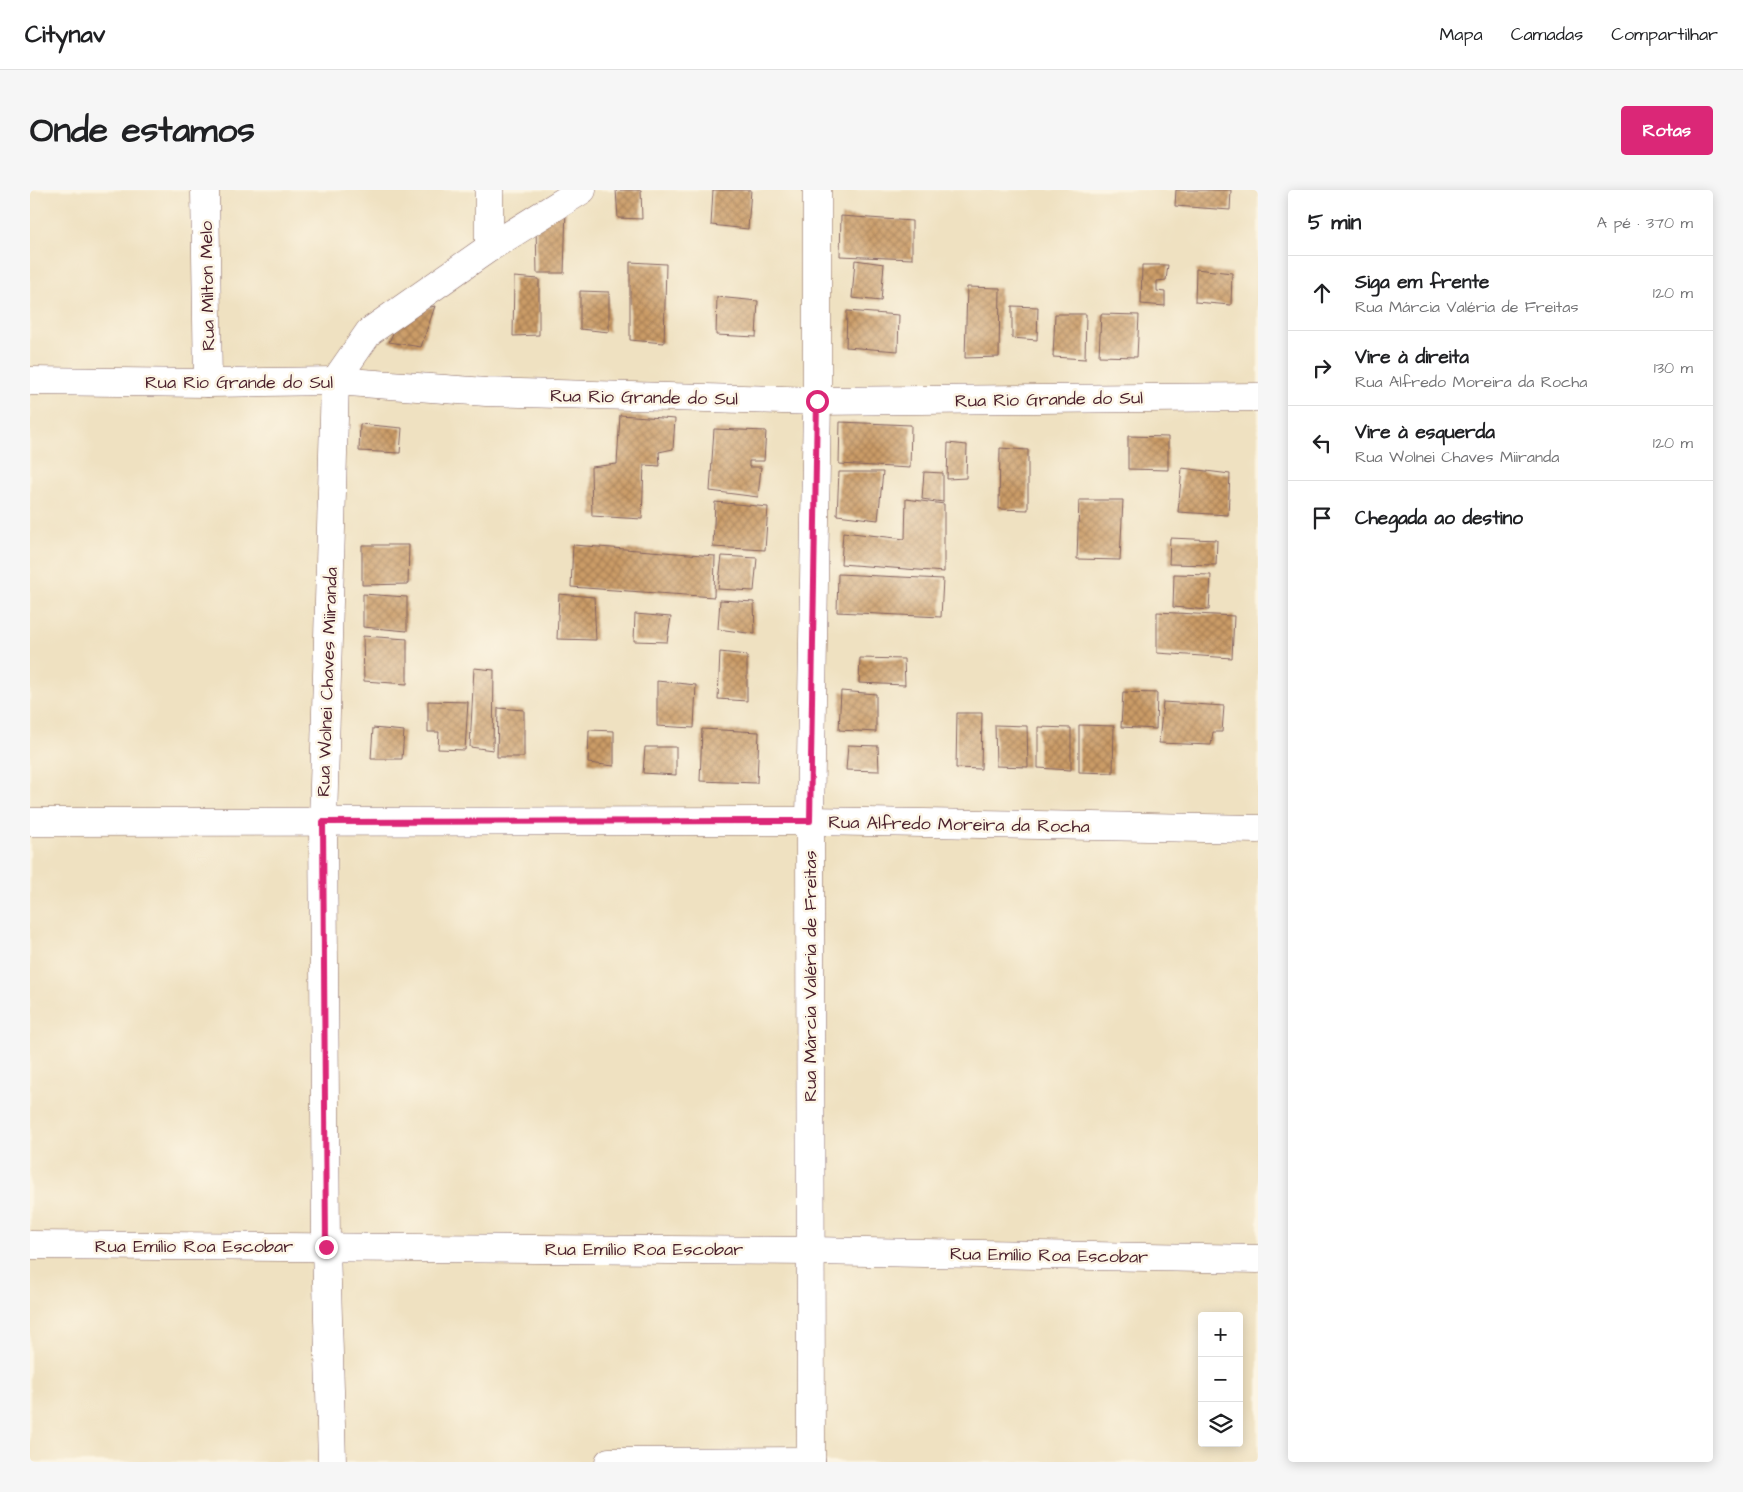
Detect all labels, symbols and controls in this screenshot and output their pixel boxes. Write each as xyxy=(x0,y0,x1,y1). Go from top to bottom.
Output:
text: Citynav xyxy=(25,18,105,52)
text: Mapa xyxy=(1439,22,1483,47)
text: Camadas xyxy=(1511,22,1583,47)
text: Compartilhar xyxy=(1611,22,1718,47)
text: Onde estamos xyxy=(30,106,255,155)
button: Rotas xyxy=(1621,106,1713,155)
text: 5 min xyxy=(1308,208,1361,237)
text: A pé · 370 m xyxy=(1597,212,1693,234)
street label: Rua Milton Melo xyxy=(194,221,221,351)
text: Siga em frente xyxy=(1355,269,1489,296)
icon: ahead xyxy=(1308,279,1336,307)
text: 120 m xyxy=(1653,282,1693,304)
text: Rua Márcia Valéria de Freitas xyxy=(1355,296,1578,318)
text: Vire à direita xyxy=(1355,344,1469,371)
icon: right xyxy=(1308,354,1336,382)
text: 130 m xyxy=(1654,357,1693,379)
street label: Rua Rio Grande do Sul xyxy=(145,370,333,395)
text: Rua Alfredo Moreira da Rocha xyxy=(1355,371,1587,393)
street label: Rua Rio Grande do Sul xyxy=(550,383,738,412)
street label: Rua Rio Grande do Sul xyxy=(955,385,1143,414)
route start xyxy=(806,390,829,413)
text: Vire à esquerda xyxy=(1355,419,1495,446)
icon: left xyxy=(1308,429,1336,457)
text: 120 m xyxy=(1653,432,1693,454)
text: Rua Wolnei Chaves Miiranda xyxy=(1355,446,1559,468)
icon: arrive xyxy=(1308,504,1336,532)
text: Chegada ao destino xyxy=(1355,505,1523,532)
street label: Rua Wolnei Chaves Miiranda xyxy=(311,567,344,797)
street label: Rua Alfredo Moreira da Rocha xyxy=(828,810,1090,839)
street label: Rua Márcia Valéria de Freitas xyxy=(798,850,823,1102)
street label: Rua Emílio Roa Escobar xyxy=(95,1234,293,1259)
route end xyxy=(315,1236,338,1259)
street label: Rua Emílio Roa Escobar xyxy=(545,1237,743,1262)
street label: Rua Emílio Roa Escobar xyxy=(950,1241,1148,1270)
map controls xyxy=(1198,1312,1243,1447)
button: + xyxy=(1198,1312,1243,1357)
button: − xyxy=(1198,1357,1243,1402)
button: layers xyxy=(1198,1402,1243,1447)

